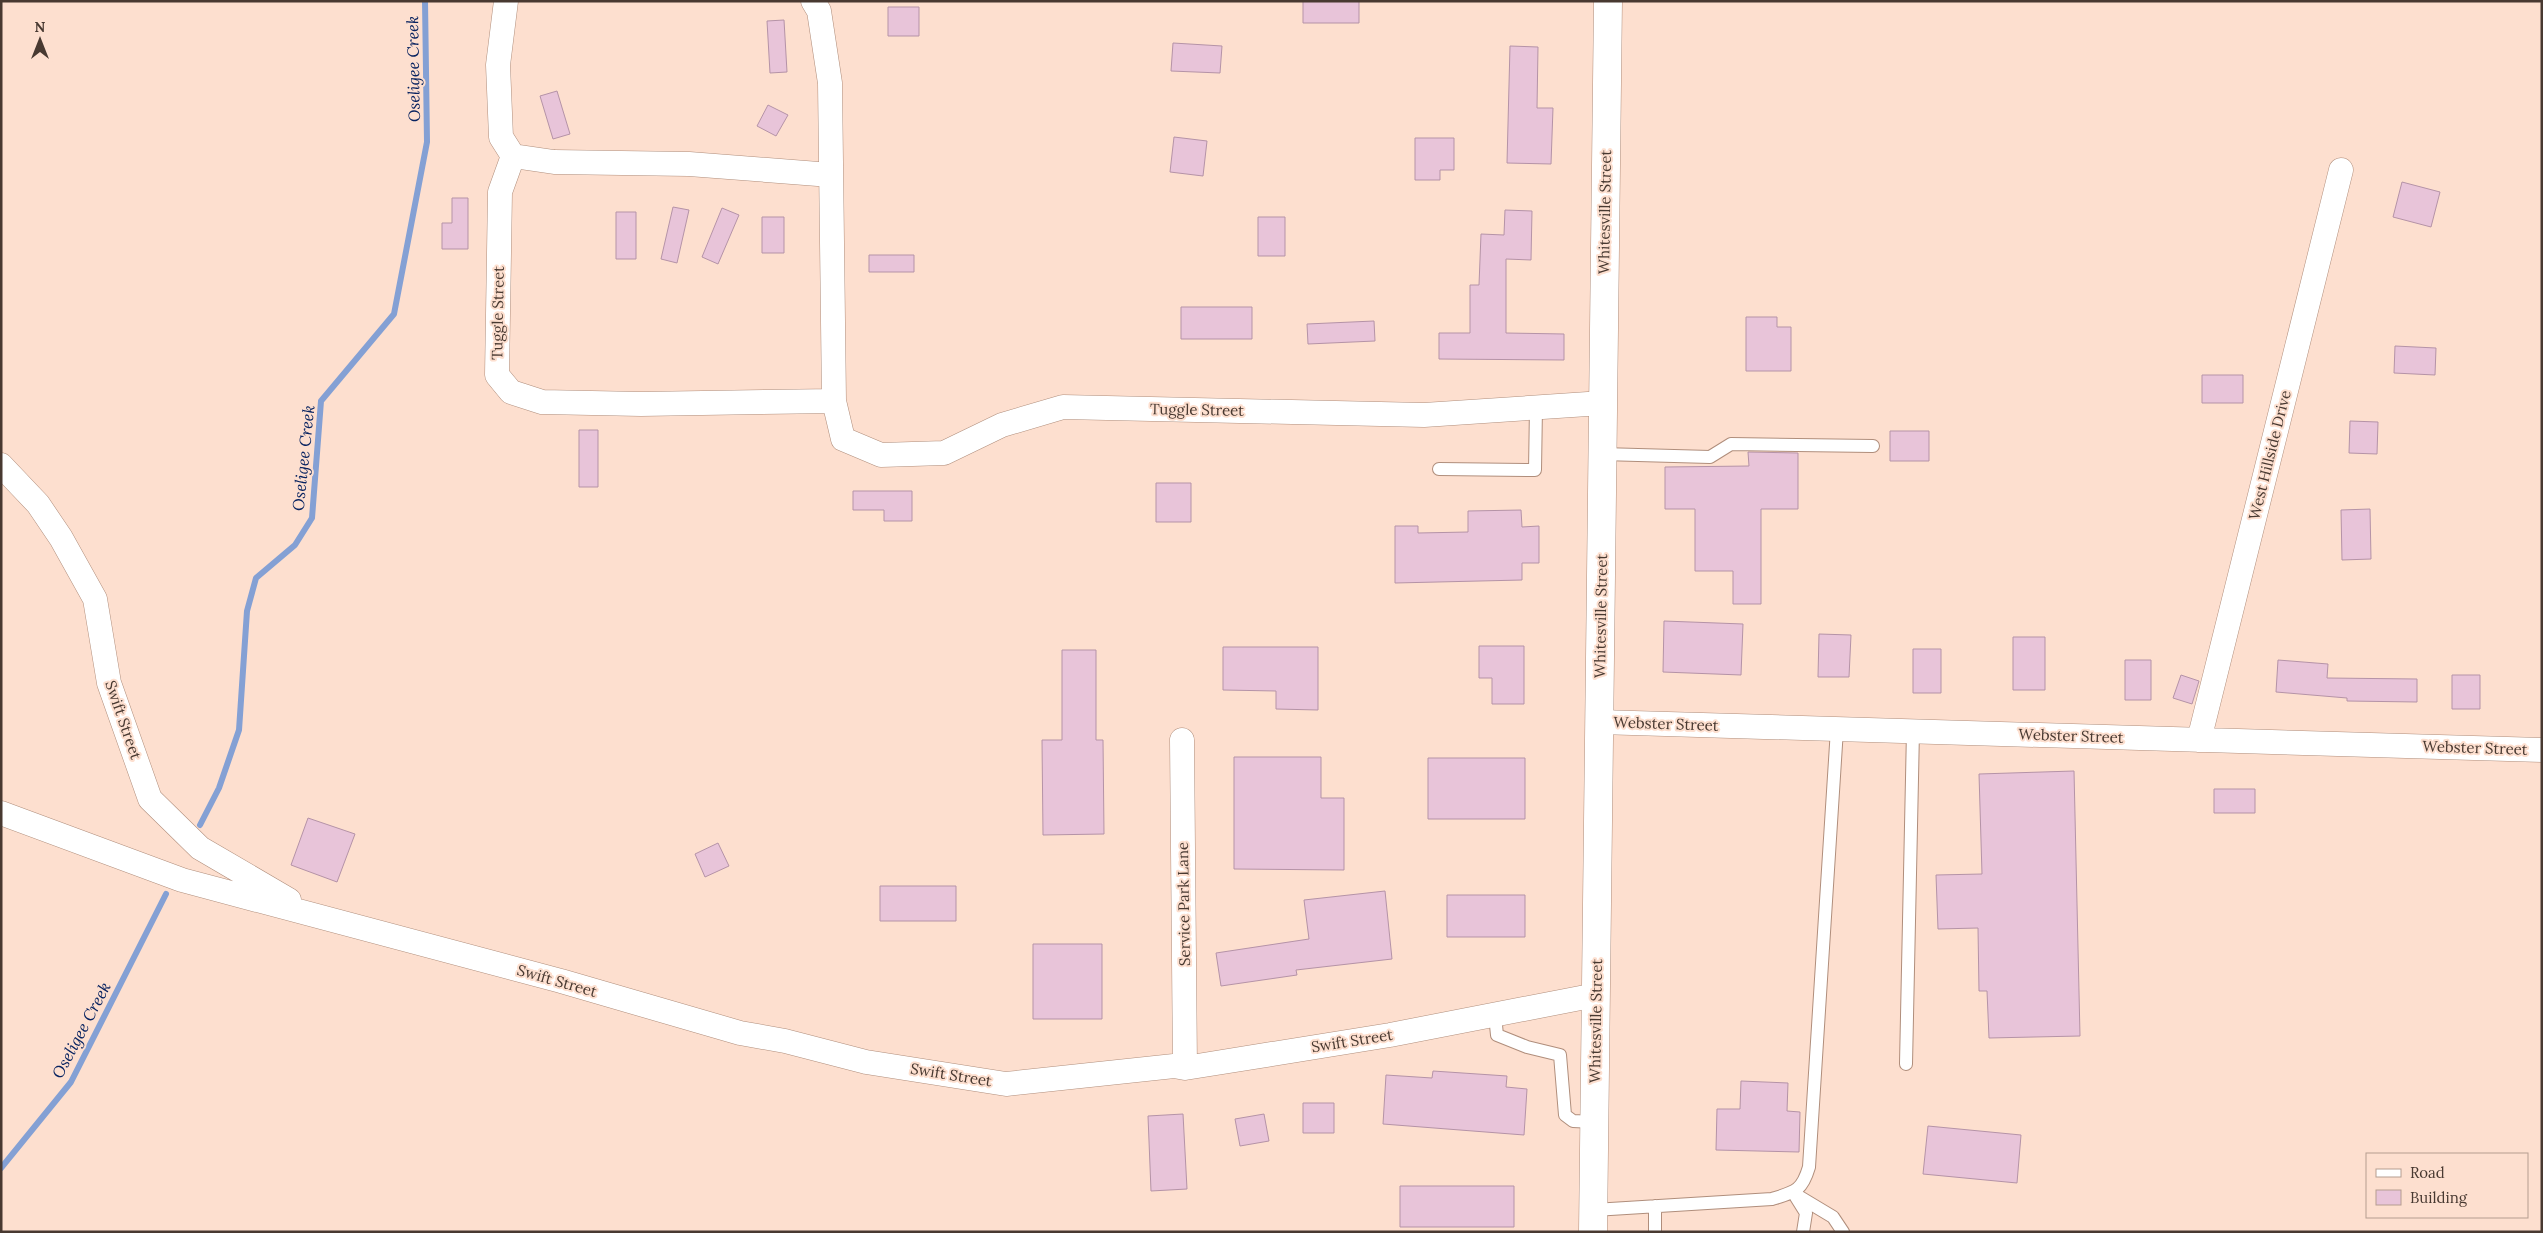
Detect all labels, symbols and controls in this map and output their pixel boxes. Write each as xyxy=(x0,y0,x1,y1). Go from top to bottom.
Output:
north arrow xyxy=(15,15,65,65)
water label: Oseligee Creek xyxy=(402,16,424,122)
text: N xyxy=(35,18,46,36)
street label: Whitesville Street xyxy=(1594,150,1615,274)
street label: Tuggle Street xyxy=(487,266,508,360)
street label: West Hillside Drive xyxy=(2244,388,2295,522)
street label: Tuggle Street xyxy=(1150,399,1244,420)
water label: Oseligee Creek xyxy=(288,404,318,512)
street label: Whitesville Street xyxy=(1590,554,1611,678)
street label: Swift Street xyxy=(101,678,146,762)
street label: Webster Street xyxy=(1613,712,1719,735)
street label: Webster Street xyxy=(2018,724,2124,747)
street label: Webster Street xyxy=(2422,736,2528,759)
street label: Service Park Lane xyxy=(1173,842,1194,966)
street label: Whitesville Street xyxy=(1585,959,1606,1083)
street label: Swift Street xyxy=(515,960,599,1001)
water label: Oseligee Creek xyxy=(47,978,115,1082)
street label: Swift Street xyxy=(1310,1025,1394,1056)
street label: Swift Street xyxy=(909,1059,993,1090)
legend xyxy=(2366,1153,2528,1218)
text: Road xyxy=(2410,1163,2445,1182)
text: Building xyxy=(2410,1188,2468,1207)

